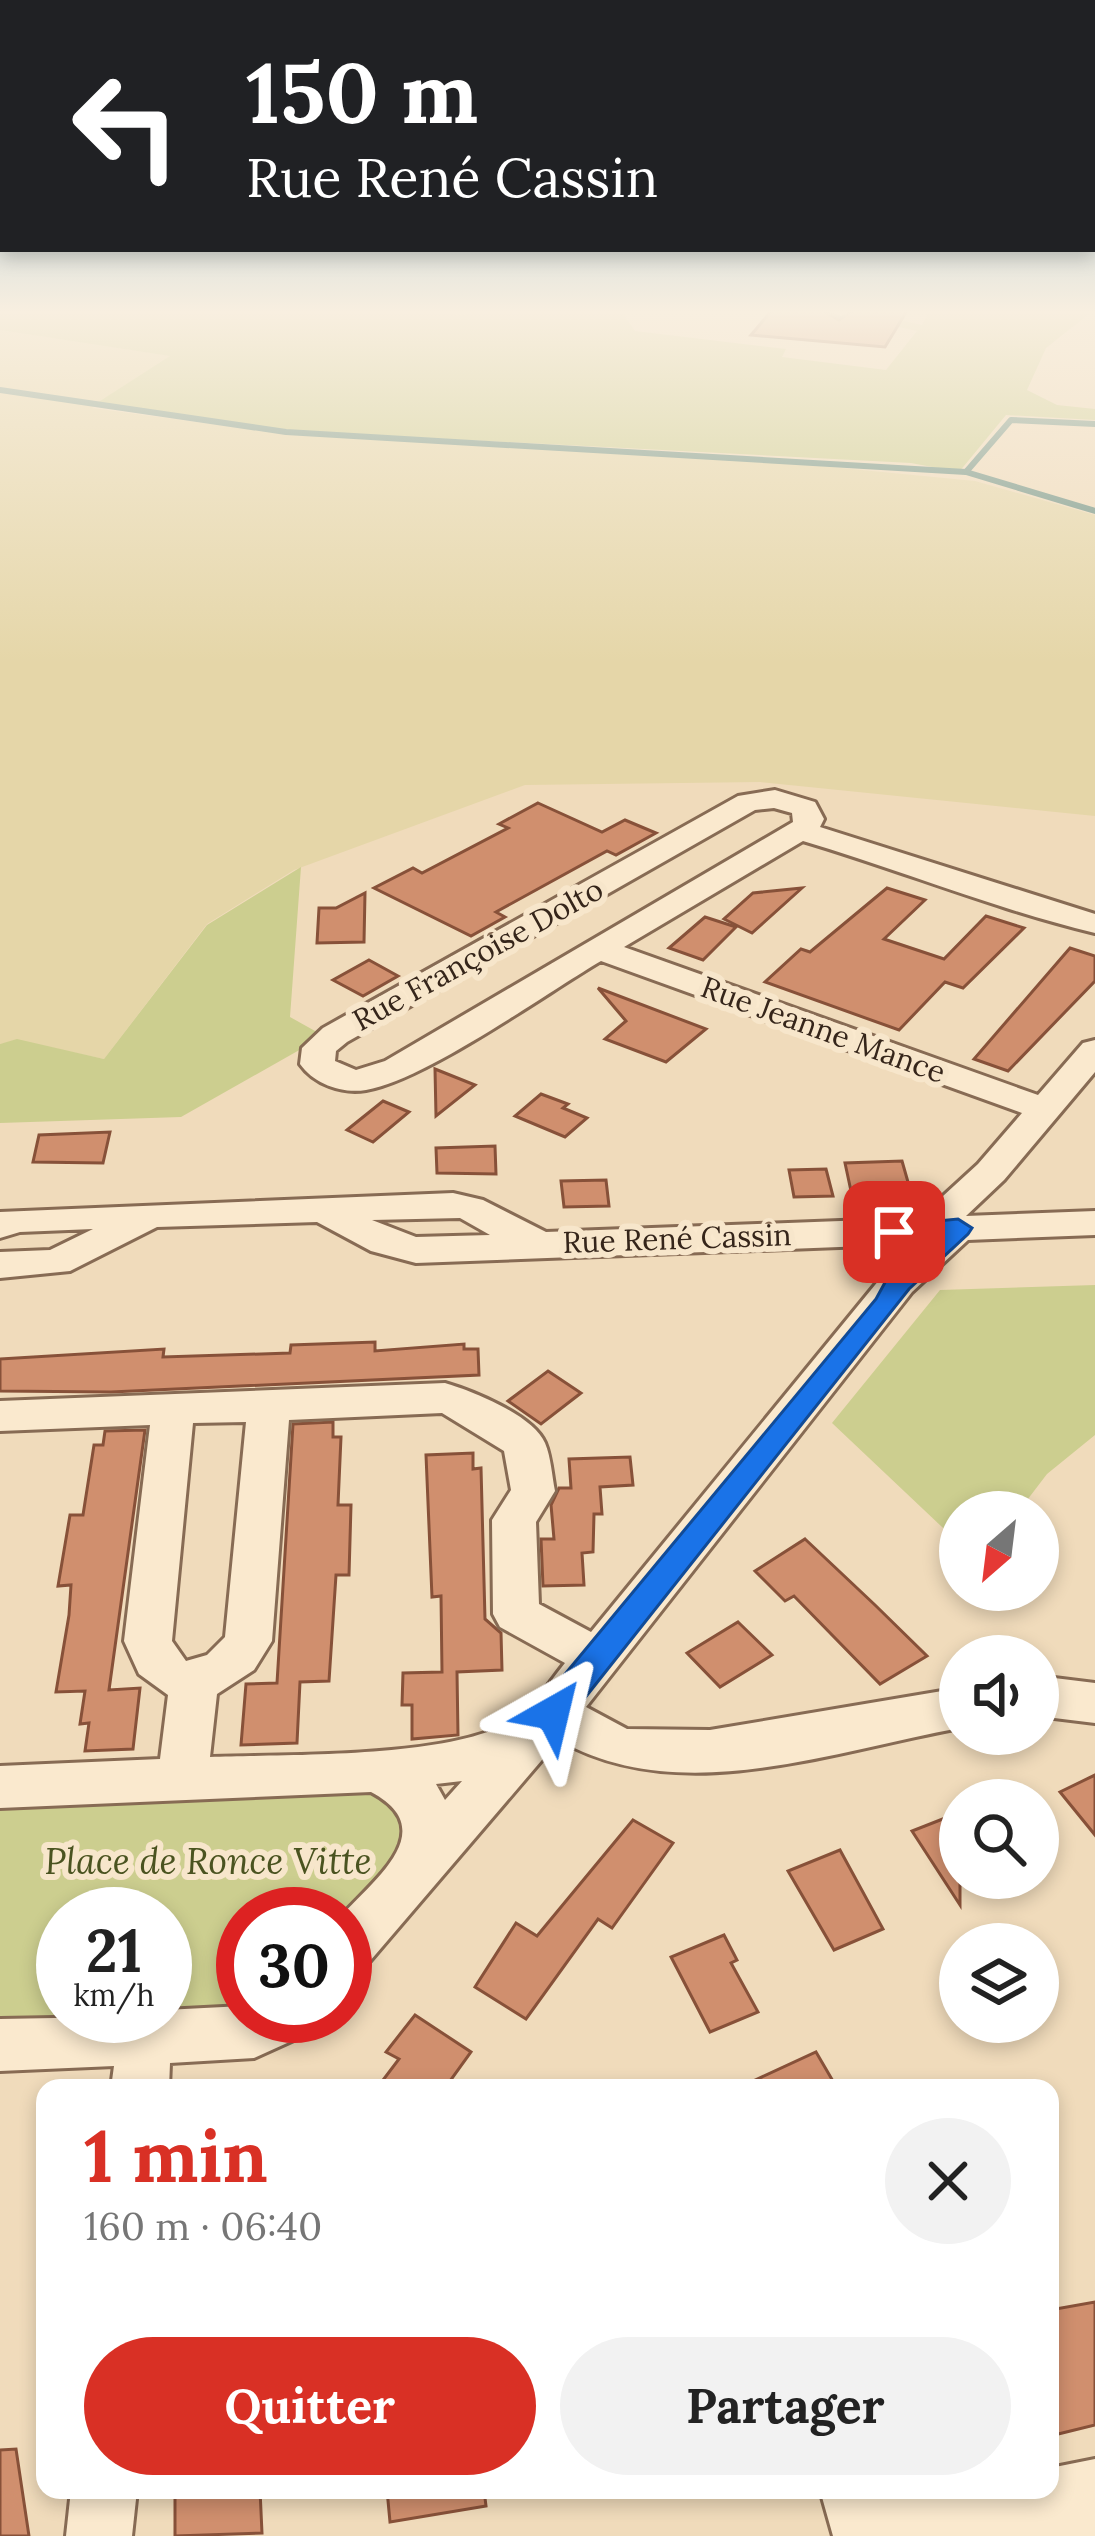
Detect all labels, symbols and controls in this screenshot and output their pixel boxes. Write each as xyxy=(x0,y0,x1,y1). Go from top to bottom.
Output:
text: 150 m xyxy=(246,38,478,146)
icon: left xyxy=(48,48,204,204)
text: Rue René Cassin xyxy=(246,143,658,212)
street label: Rue Françoise Dolto xyxy=(346,869,609,1039)
street label: Rue Jeanne Mance xyxy=(696,967,951,1091)
pin xyxy=(843,1181,945,1283)
icon: arrive xyxy=(861,1199,927,1265)
street label: Rue René Cassin xyxy=(562,1215,792,1261)
north arrow xyxy=(939,1491,1059,1611)
map controls xyxy=(939,1491,1059,2043)
button: sound xyxy=(939,1635,1059,1755)
position arrow xyxy=(490,1650,616,1776)
button: search xyxy=(939,1779,1059,1899)
park label: Place de Ronce Vitte xyxy=(44,1838,372,1884)
speed limit sign: 30 xyxy=(216,1887,372,2043)
text: 21 xyxy=(86,1912,142,1988)
button: layers xyxy=(939,1923,1059,2043)
text: km/h xyxy=(73,1976,155,2014)
text: 1 min xyxy=(84,2110,268,2202)
button: close xyxy=(885,2118,1011,2244)
text: 160 m · 06:40 xyxy=(84,2201,322,2251)
button: Quitter xyxy=(84,2337,536,2475)
button: Partager xyxy=(560,2337,1011,2475)

